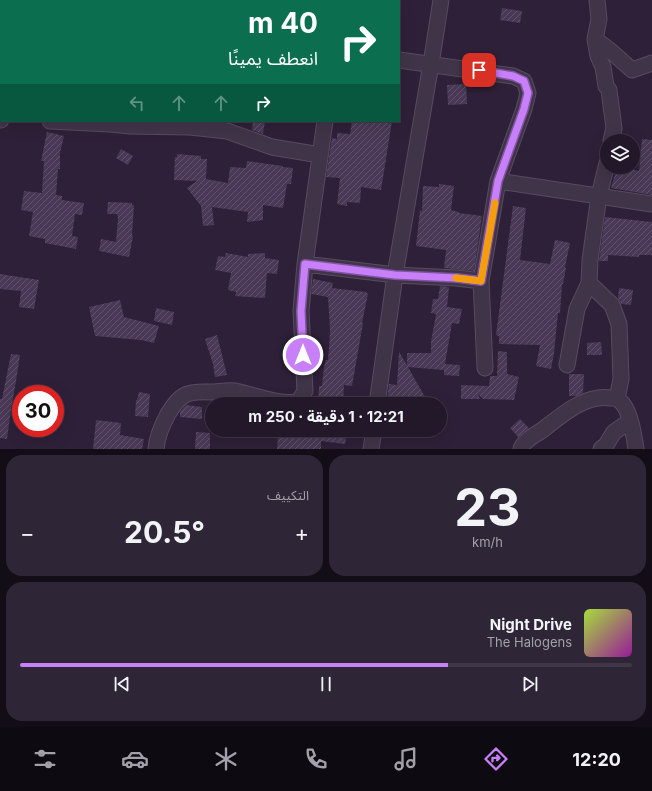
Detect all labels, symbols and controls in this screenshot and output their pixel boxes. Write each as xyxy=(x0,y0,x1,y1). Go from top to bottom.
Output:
text: 40 m xyxy=(248,6,318,40)
icon: right xyxy=(332,16,384,68)
text: انعطف يمينًا xyxy=(228,48,318,69)
pin xyxy=(462,53,496,87)
icon: arrive xyxy=(468,59,490,81)
icon: left xyxy=(126,92,148,114)
icon: ahead xyxy=(168,92,190,114)
icon: ahead xyxy=(210,92,232,114)
icon: right xyxy=(252,92,274,114)
map controls xyxy=(600,134,640,174)
button: layers xyxy=(600,134,640,174)
position arrow xyxy=(282,334,324,376)
speed limit sign: 30 xyxy=(12,385,64,437)
text: 12:21 · 1 دقيقة · 250 m xyxy=(248,407,404,426)
text: 23 xyxy=(454,476,521,539)
text: التكييف xyxy=(267,487,309,503)
text: 20.5° xyxy=(124,514,205,550)
text: − xyxy=(20,520,35,546)
text: + xyxy=(294,520,309,546)
text: km/h xyxy=(472,534,503,550)
text: Night Drive xyxy=(490,615,572,634)
text: The Halogens xyxy=(487,634,572,650)
icon: previous xyxy=(111,673,133,695)
icon: pause xyxy=(315,673,337,695)
icon: next xyxy=(519,673,541,695)
icon: filters xyxy=(31,745,59,773)
icon: car xyxy=(121,745,149,773)
icon: climate xyxy=(212,745,240,773)
icon: phone xyxy=(302,745,330,773)
icon: music xyxy=(392,745,420,773)
icon: directions xyxy=(482,745,510,773)
text: 12:20 xyxy=(572,749,621,770)

